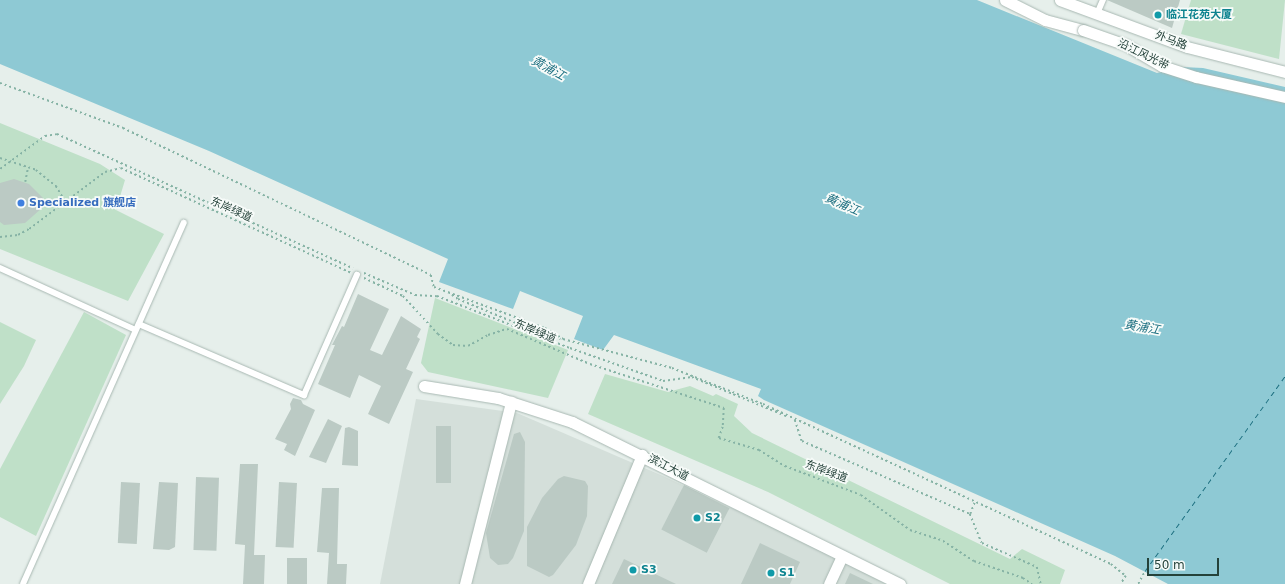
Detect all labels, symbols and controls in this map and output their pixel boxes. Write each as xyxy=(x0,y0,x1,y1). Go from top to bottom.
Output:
place label: 临江花苑大厦 xyxy=(1166,8,1232,22)
marker: 临江花苑大厦 xyxy=(1153,10,1163,20)
street label: 外马路 xyxy=(1153,29,1189,53)
street label: 沿江风光带 xyxy=(1115,37,1171,73)
water label: 黄浦江 xyxy=(529,54,567,84)
water label: 黄浦江 xyxy=(823,191,861,219)
street label: 东岸绿道 xyxy=(208,195,254,225)
place label: Specialized 旗舰店 xyxy=(29,196,136,210)
marker: Specialized 旗舰店 xyxy=(16,198,26,208)
street label: 东岸绿道 xyxy=(512,317,558,347)
water label: 黄浦江 xyxy=(1123,318,1161,338)
street label: 滨江大道 xyxy=(645,452,691,484)
street label: 东岸绿道 xyxy=(803,458,849,486)
place label: S2 xyxy=(705,511,721,525)
marker: S2 xyxy=(692,513,702,523)
scale bar xyxy=(1149,550,1221,576)
text: 50 m xyxy=(1154,558,1185,572)
place label: S3 xyxy=(641,563,657,577)
marker: S3 xyxy=(628,565,638,575)
place label: S1 xyxy=(779,566,795,580)
marker: S1 xyxy=(766,568,776,578)

